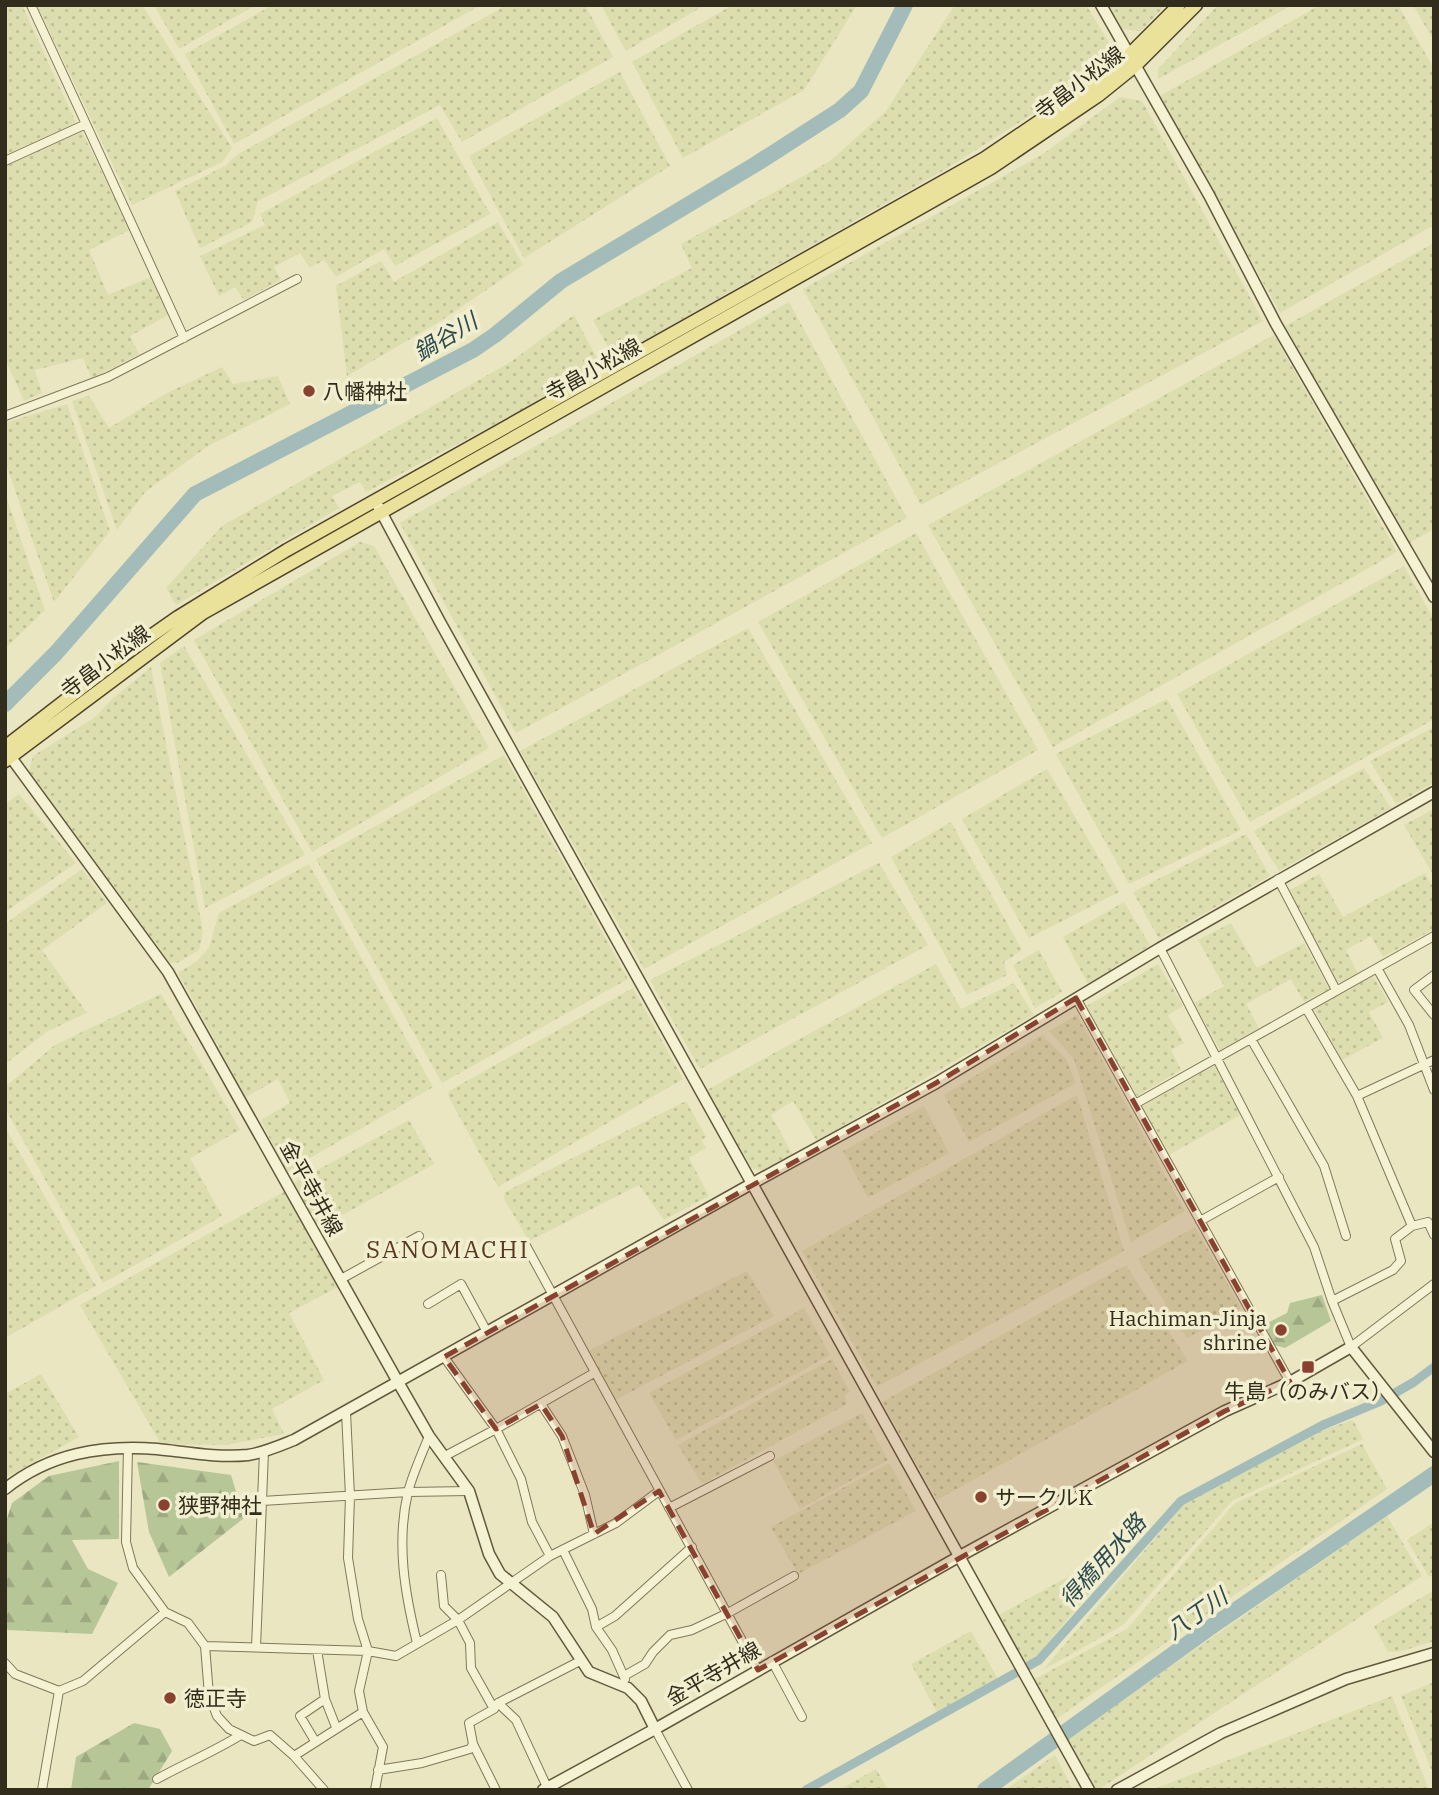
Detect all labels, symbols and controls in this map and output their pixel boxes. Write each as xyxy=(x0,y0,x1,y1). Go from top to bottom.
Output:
street label: 寺畠小松線 xyxy=(1029,39,1129,125)
water label: 鍋谷川 xyxy=(408,304,485,367)
street label: 寺畠小松線 xyxy=(540,331,646,407)
place label: 八幡神社 xyxy=(323,377,407,405)
marker: 八幡神社 xyxy=(301,383,317,399)
street label: 寺畠小松線 xyxy=(55,618,155,704)
street label: 金平寺井線 xyxy=(274,1135,350,1241)
district label: SANOMACHI xyxy=(366,1233,530,1265)
place label: Hachiman-Jinja shrine xyxy=(1109,1304,1267,1356)
marker: Hachiman-Jinja shrine xyxy=(1273,1322,1289,1338)
marker: 牛島（のみバス） xyxy=(1300,1359,1316,1375)
place label: 牛島（のみバス） xyxy=(1224,1377,1392,1405)
place label: サークルK xyxy=(995,1483,1093,1511)
marker: サークルK xyxy=(973,1489,989,1505)
place label: 狭野神社 xyxy=(178,1491,262,1519)
marker: 狭野神社 xyxy=(156,1497,172,1513)
water label: 得橋用水路 xyxy=(1052,1506,1153,1613)
water label: 八丁川 xyxy=(1159,1579,1235,1645)
street label: 金平寺井線 xyxy=(661,1635,765,1711)
place label: 徳正寺 xyxy=(184,1684,247,1712)
marker: 徳正寺 xyxy=(162,1690,178,1706)

